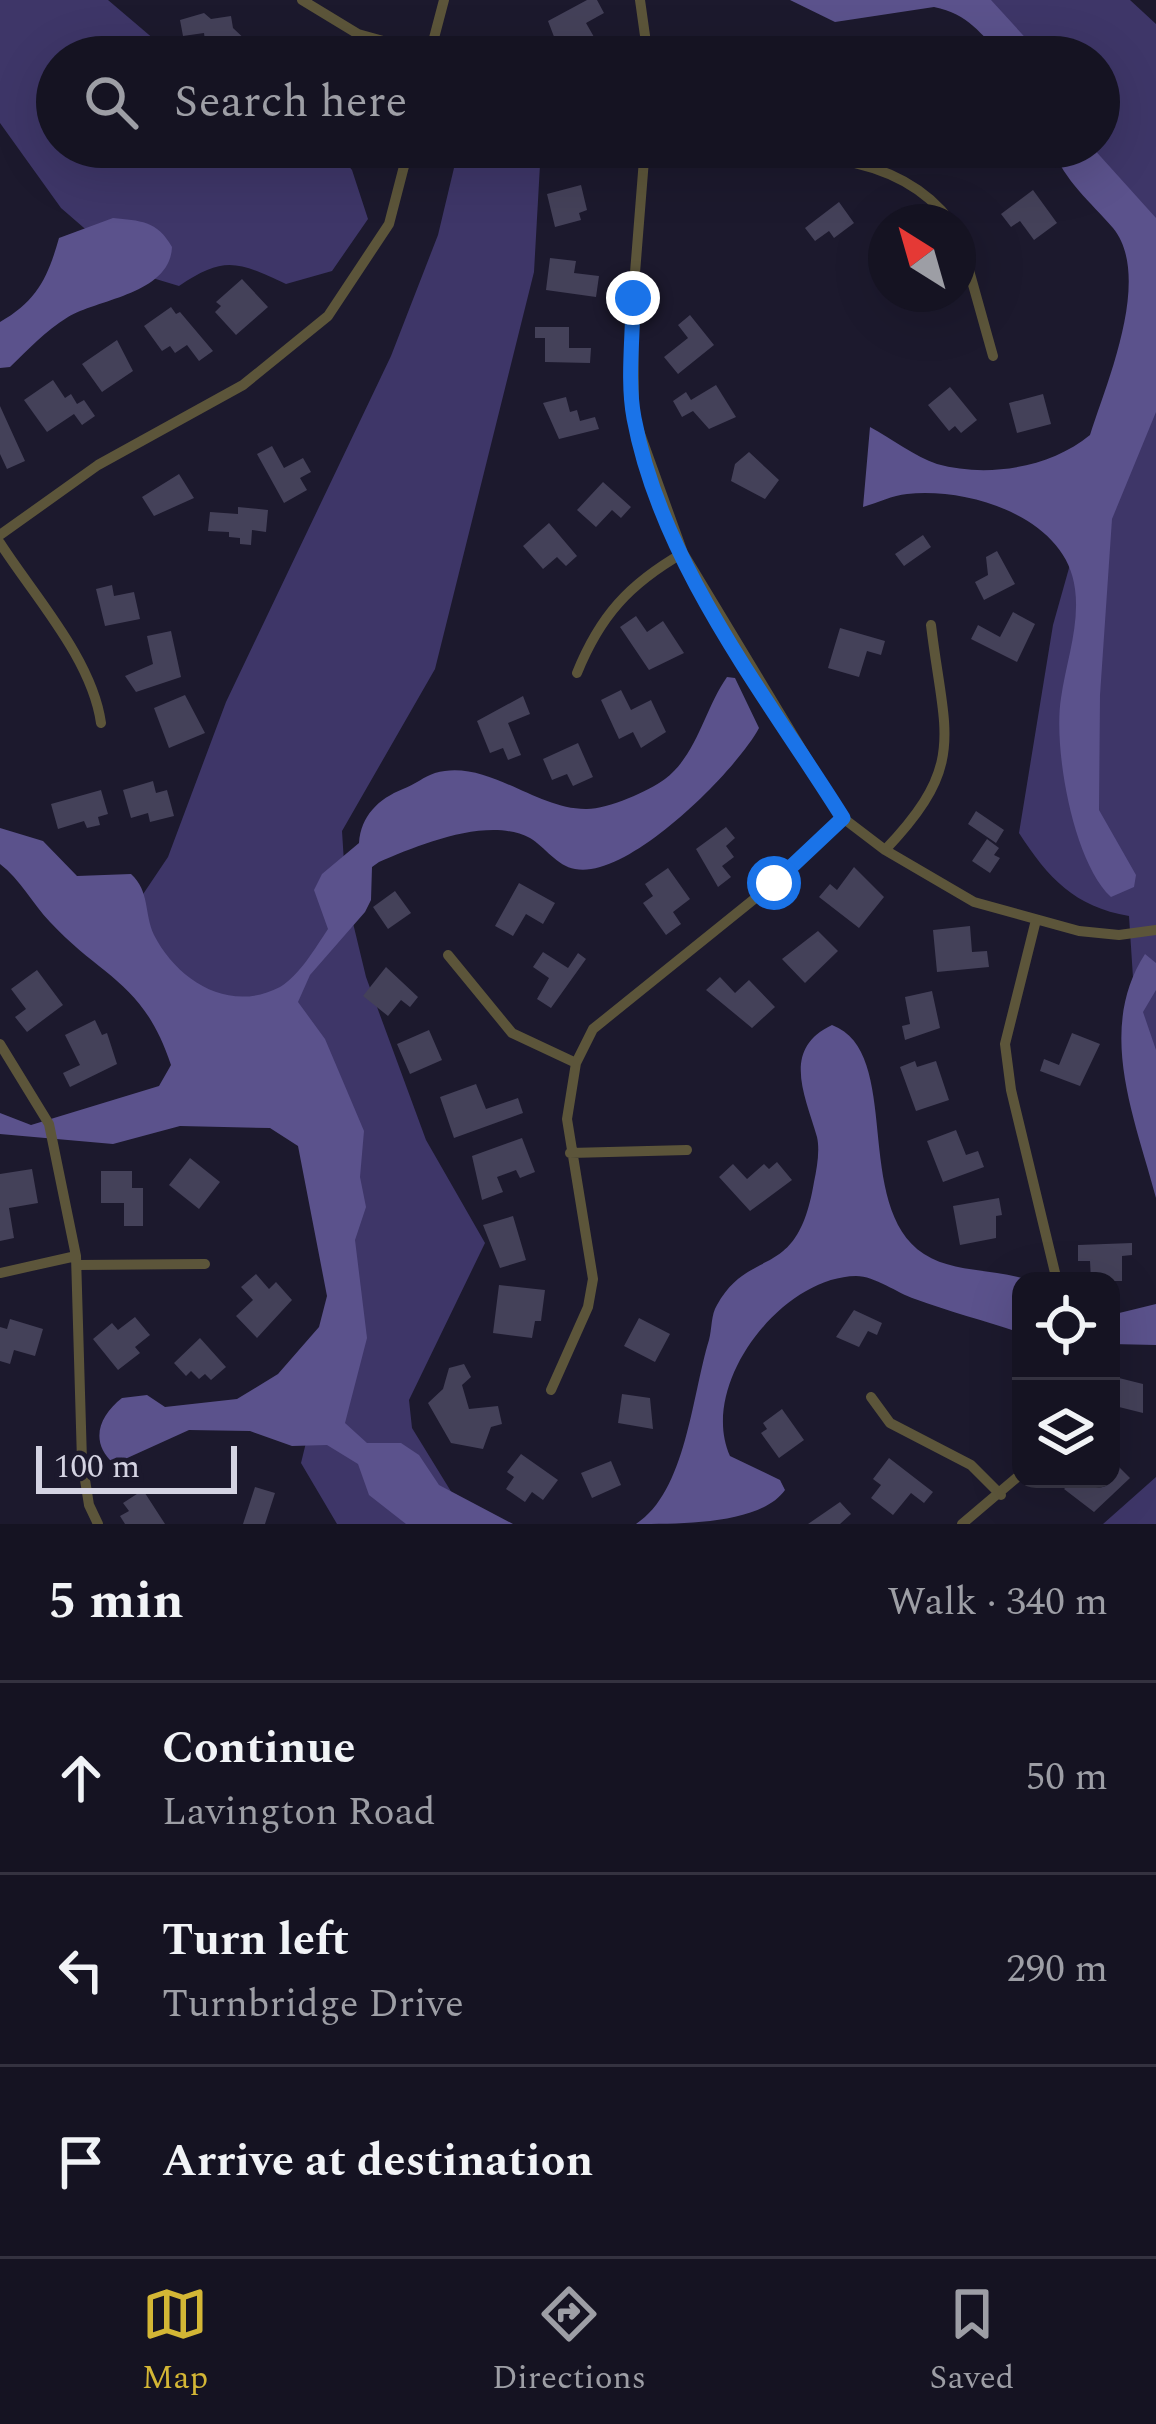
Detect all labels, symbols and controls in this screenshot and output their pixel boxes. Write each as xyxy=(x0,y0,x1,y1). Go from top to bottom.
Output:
search box xyxy=(36,36,1120,168)
text: Search here xyxy=(174,68,407,137)
icon: search xyxy=(78,69,144,135)
north arrow xyxy=(868,204,976,312)
route end xyxy=(606,271,660,325)
route start xyxy=(747,856,801,910)
map controls xyxy=(1012,1272,1120,1488)
button: locate xyxy=(1012,1272,1120,1380)
button: layers xyxy=(1012,1380,1120,1488)
scale bar xyxy=(36,1440,237,1493)
text: 100 m xyxy=(54,1442,140,1492)
text: 5 min xyxy=(48,1563,184,1641)
text: Walk · 340 m xyxy=(887,1573,1108,1632)
text: Continue xyxy=(162,1714,355,1783)
icon: ahead xyxy=(48,1745,114,1811)
text: 50 m xyxy=(1026,1748,1108,1807)
text: Lavington Road xyxy=(162,1783,436,1842)
text: Turn left xyxy=(162,1906,349,1975)
icon: left xyxy=(48,1937,114,2003)
text: 290 m xyxy=(1006,1940,1108,1999)
text: Turnbridge Drive xyxy=(162,1975,464,2034)
text: Arrive at destination xyxy=(162,2127,593,2196)
icon: arrive xyxy=(48,2129,114,2195)
tab: Map xyxy=(142,2281,208,2403)
tab: Directions xyxy=(492,2281,646,2403)
tab: Saved xyxy=(930,2281,1014,2403)

